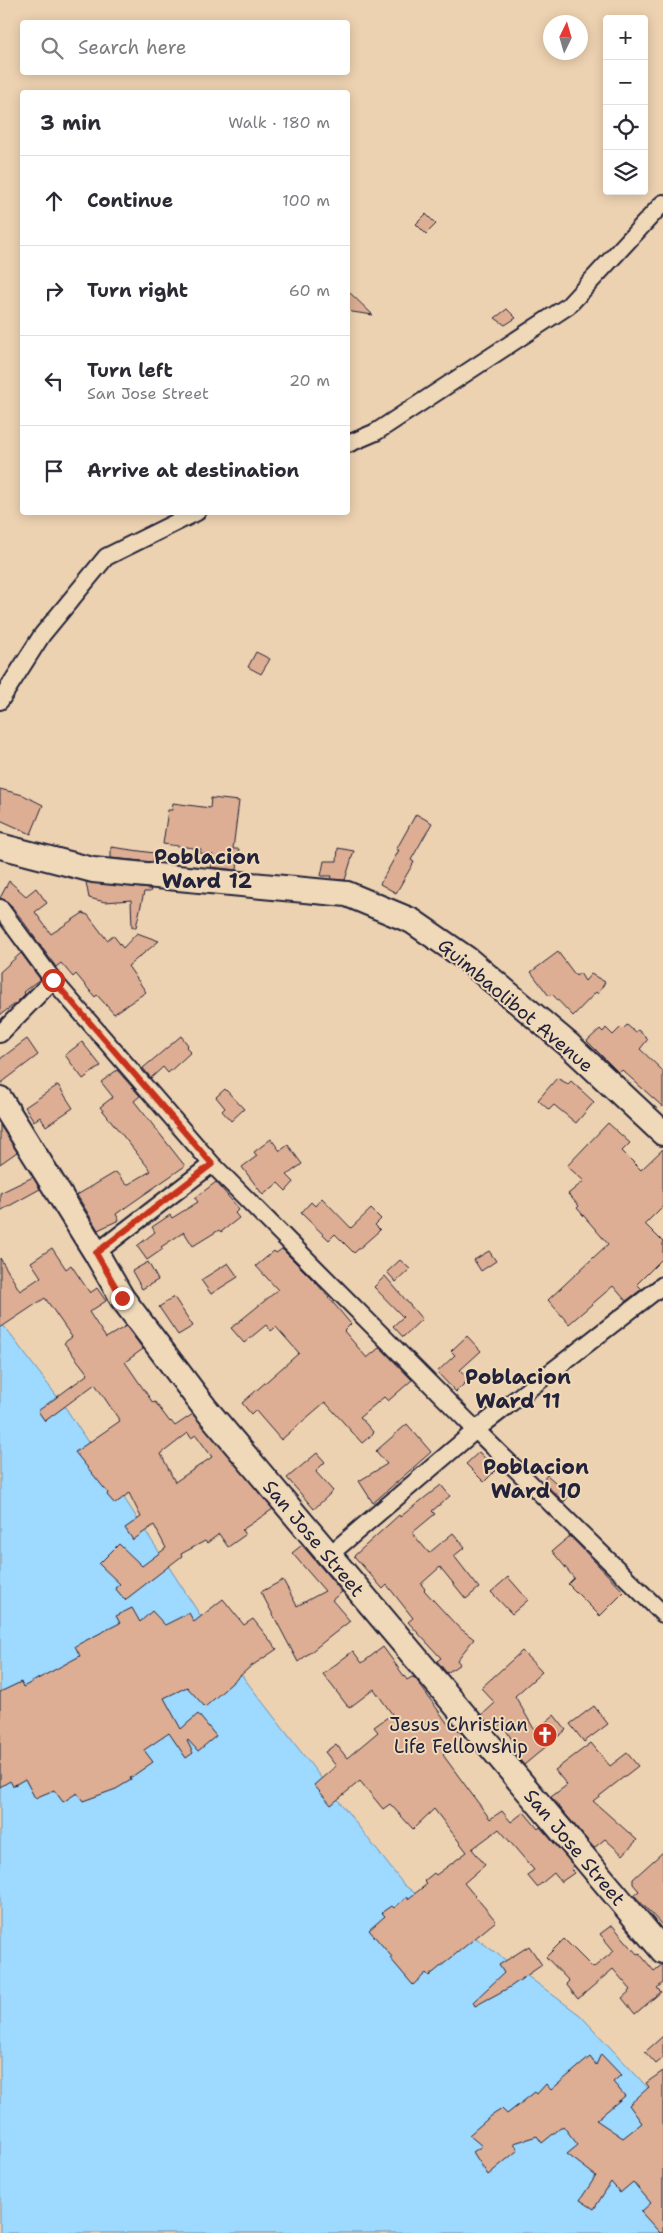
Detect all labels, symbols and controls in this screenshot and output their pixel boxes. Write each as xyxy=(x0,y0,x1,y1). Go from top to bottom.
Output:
north arrow xyxy=(543,15,588,60)
map controls xyxy=(603,15,648,195)
button: + xyxy=(603,15,648,60)
search box xyxy=(20,20,350,75)
icon: search xyxy=(38,34,66,62)
text: Search here xyxy=(78,35,187,60)
button: − xyxy=(603,60,648,105)
button: locate xyxy=(603,105,648,150)
text: 3 min xyxy=(40,109,101,137)
text: Walk · 180 m xyxy=(228,112,330,133)
button: layers xyxy=(603,150,648,195)
icon: ahead xyxy=(40,187,68,215)
text: Continue xyxy=(87,188,173,213)
text: 100 m xyxy=(282,190,330,211)
icon: right xyxy=(40,277,68,305)
text: Turn right xyxy=(87,278,188,303)
text: 60 m xyxy=(289,280,330,301)
text: Turn left xyxy=(87,358,173,383)
icon: left xyxy=(40,367,68,395)
text: 20 m xyxy=(289,370,330,391)
text: San Jose Street xyxy=(87,383,209,404)
icon: arrive xyxy=(40,457,68,485)
text: Arrive at destination xyxy=(87,458,299,483)
district label: Poblacion Ward 12 xyxy=(154,843,260,895)
street label: Guimbaolibot Avenue xyxy=(433,933,599,1078)
route start xyxy=(42,969,65,992)
route end xyxy=(111,1287,134,1310)
district label: Poblacion Ward 11 xyxy=(465,1363,571,1415)
district label: Poblacion Ward 10 xyxy=(483,1453,589,1505)
street label: San Jose Street xyxy=(257,1475,370,1602)
place label: Jesus Christian Life Fellowship xyxy=(389,1712,528,1759)
church icon: Jesus Christian Life Fellowship xyxy=(532,1722,558,1748)
street label: San Jose Street xyxy=(518,1784,631,1911)

